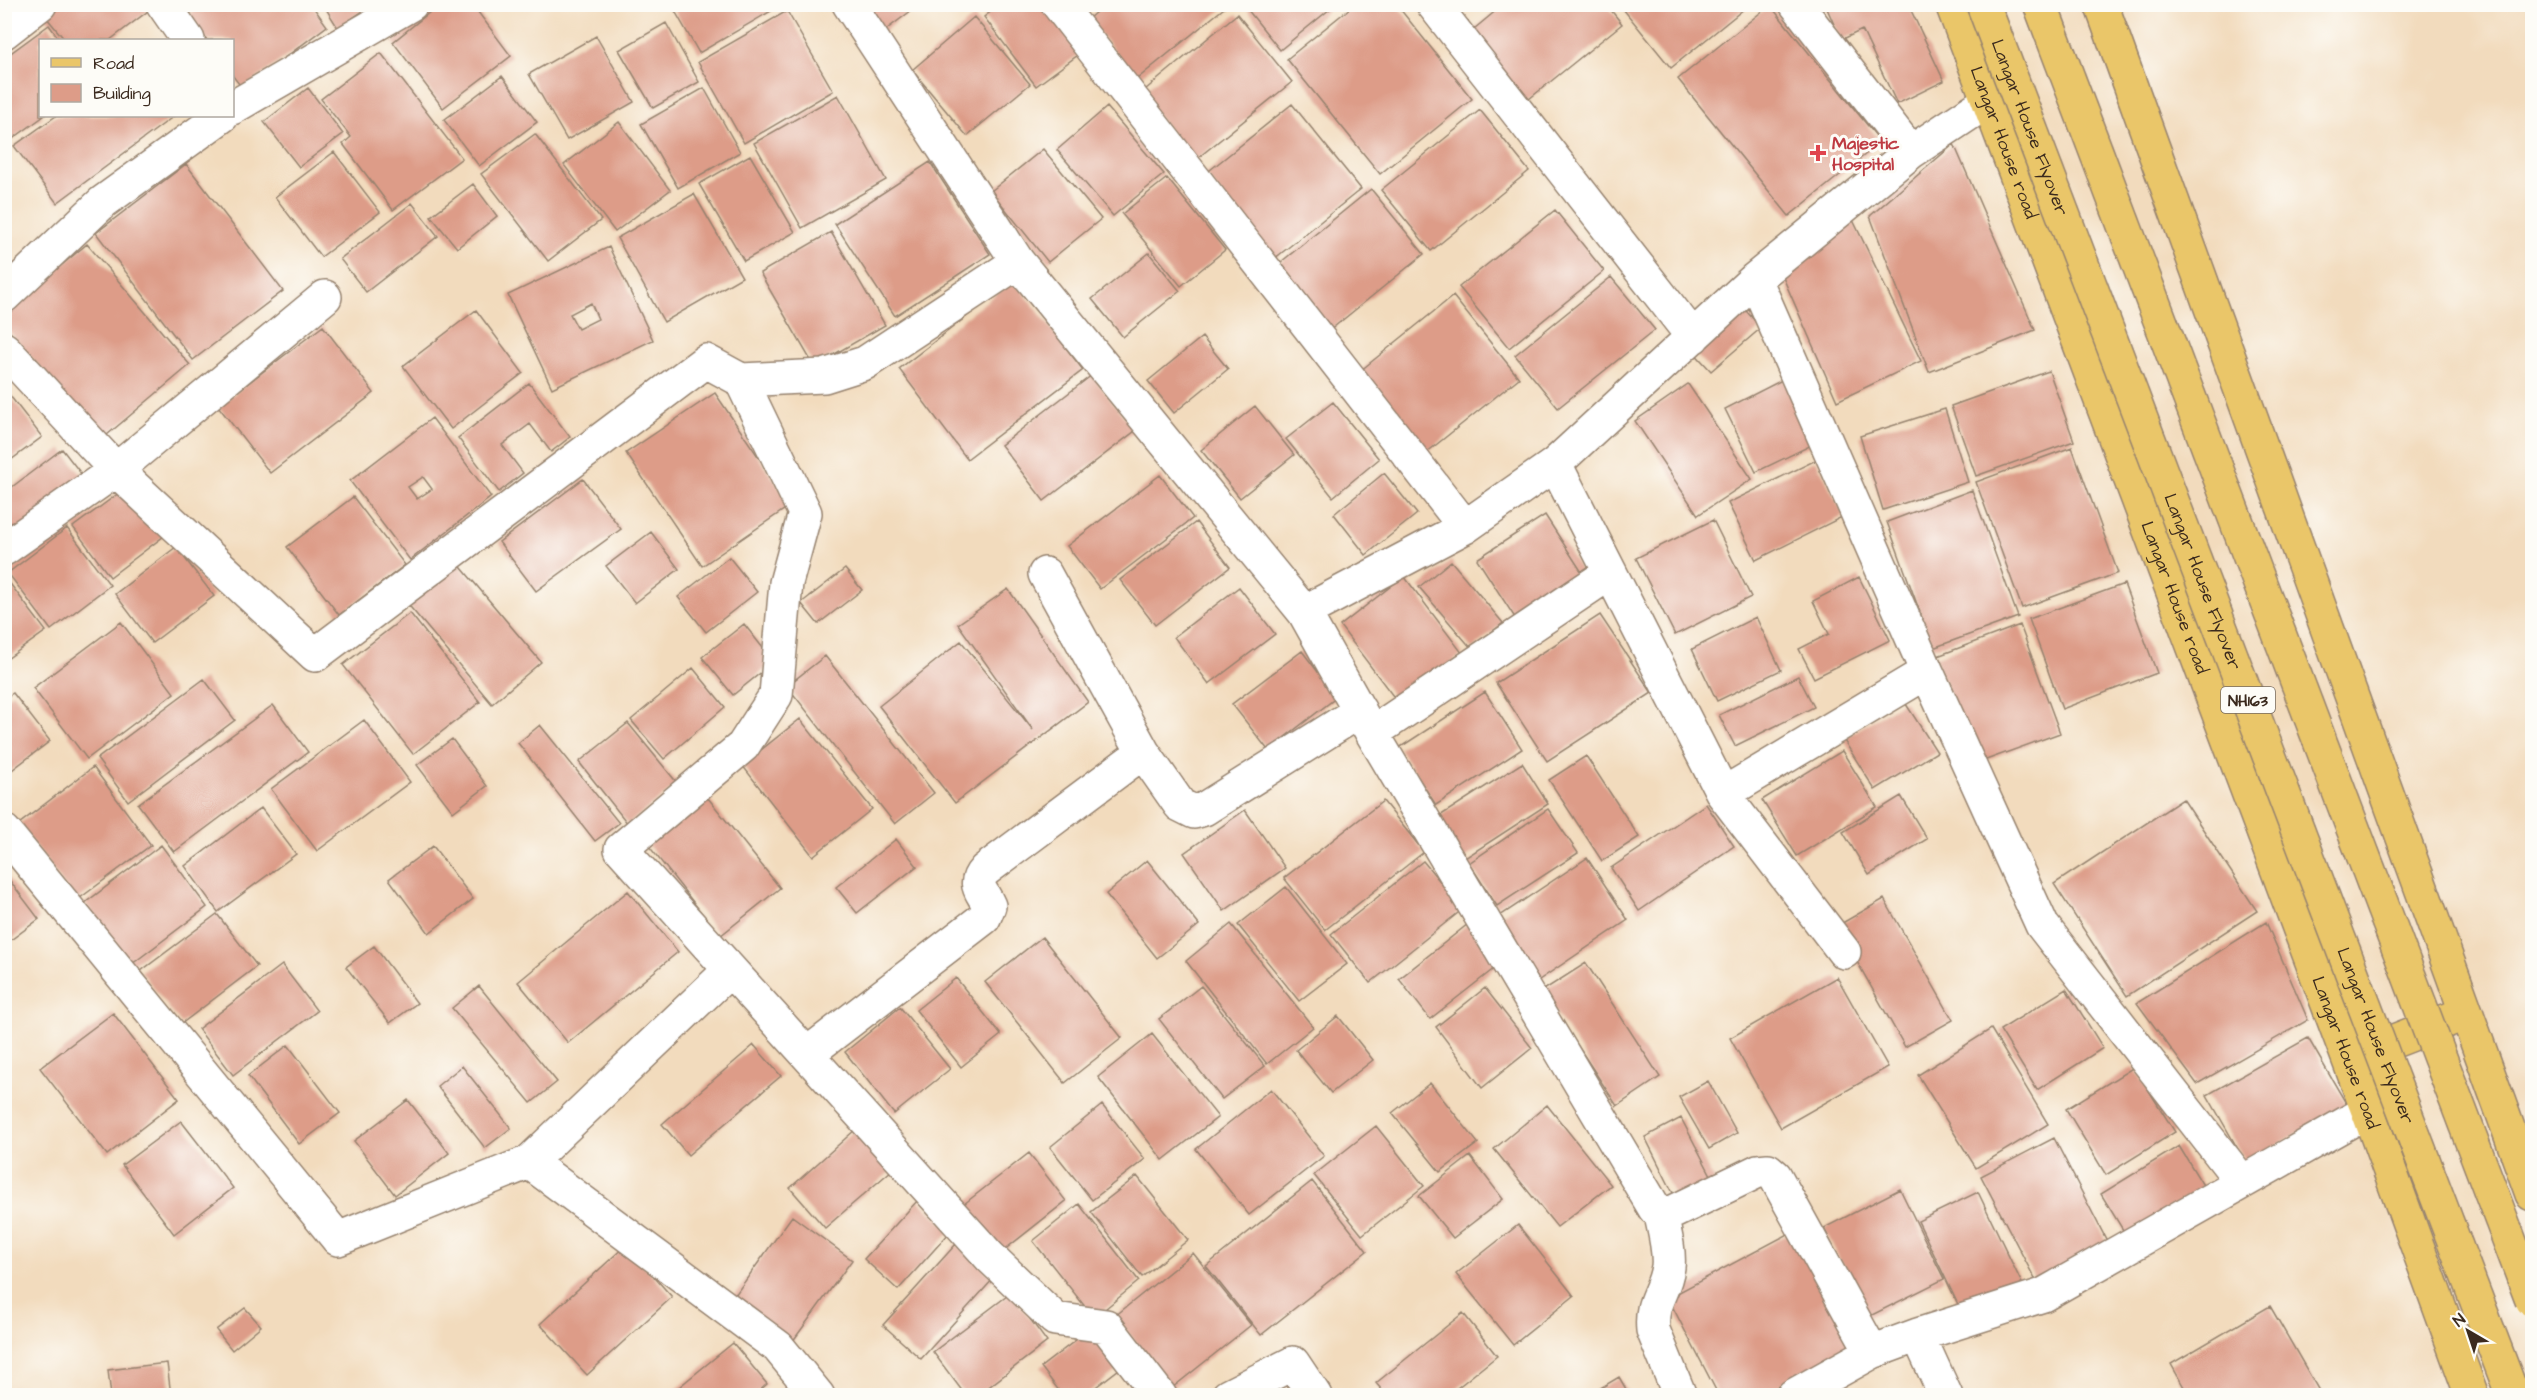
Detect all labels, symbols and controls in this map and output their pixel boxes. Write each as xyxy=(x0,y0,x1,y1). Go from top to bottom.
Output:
street label: Langar House Flyover xyxy=(1985,36,2074,219)
legend xyxy=(39,39,234,117)
text: Road xyxy=(93,51,134,76)
street label: Langar House road xyxy=(1964,63,2044,222)
text: Building xyxy=(93,81,151,107)
place label: Majestic Hospital xyxy=(1832,131,1900,177)
marker: Majestic Hospital xyxy=(1809,144,1827,162)
street label: Langar House Flyover xyxy=(2158,490,2247,674)
street label: Langar House road xyxy=(2135,518,2215,677)
road number: NH163 xyxy=(2221,687,2275,713)
street label: Langar House Flyover xyxy=(2330,944,2420,1128)
street label: Langar House road xyxy=(2306,973,2385,1132)
north arrow xyxy=(2438,1301,2498,1361)
text: N xyxy=(2448,1308,2470,1332)

